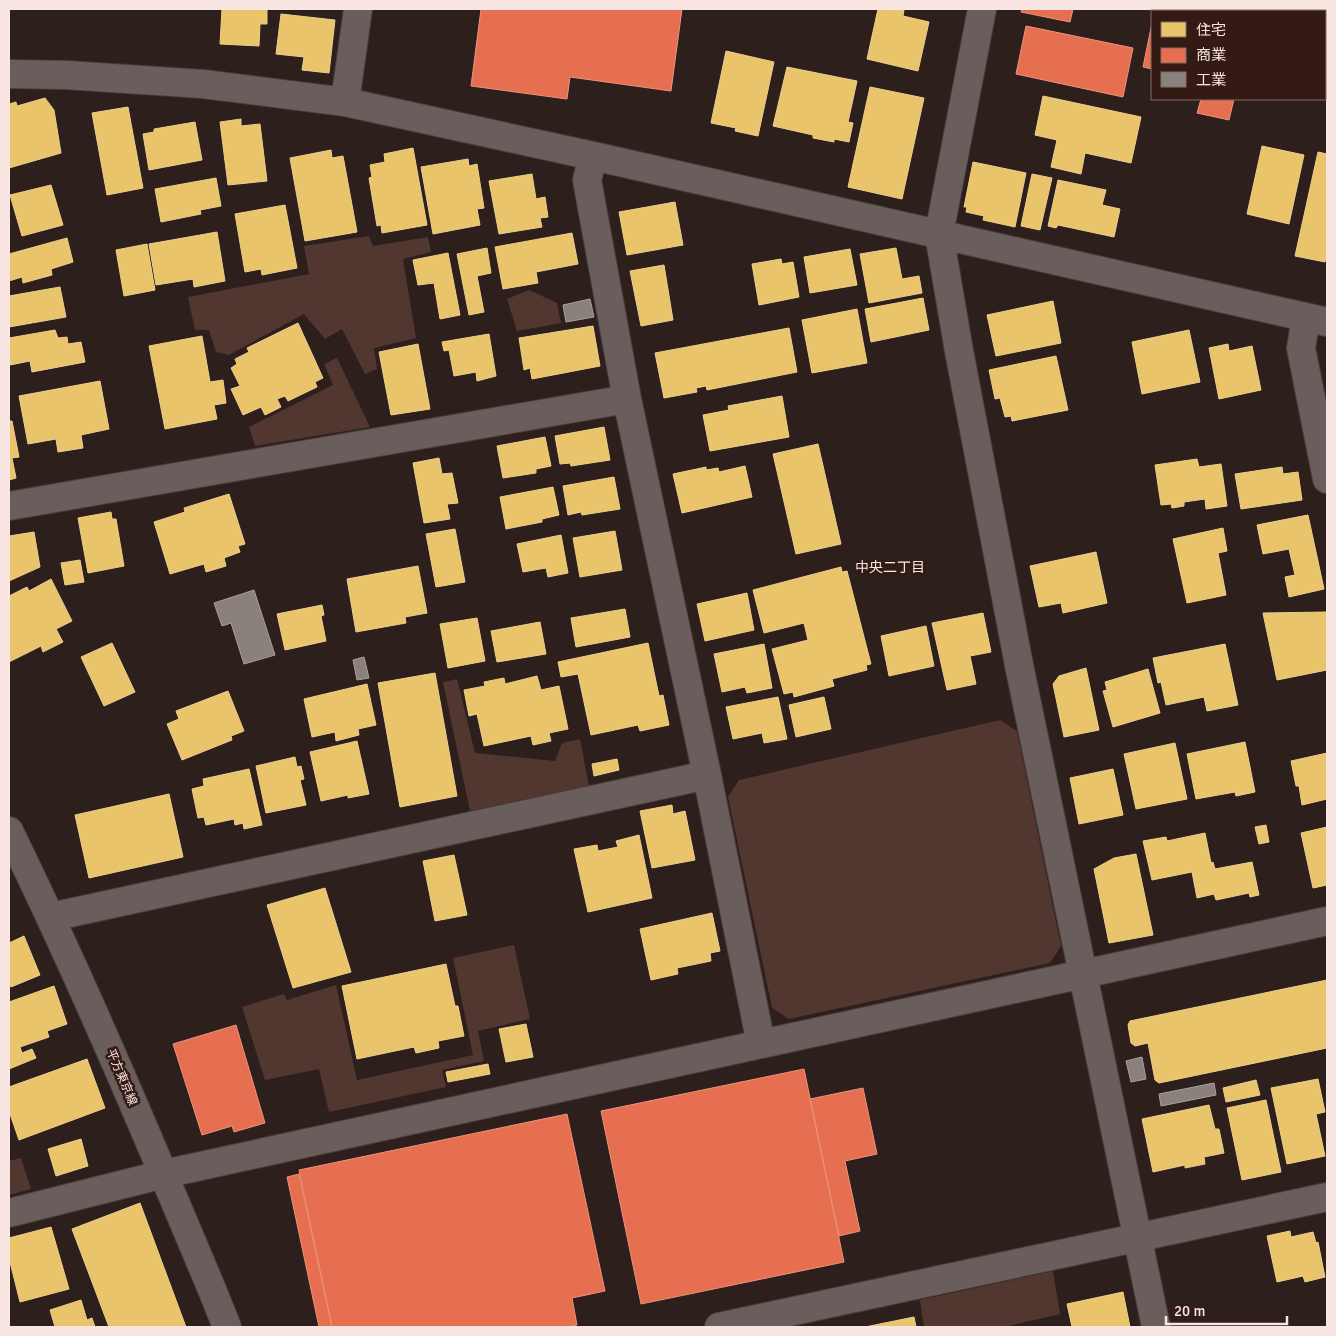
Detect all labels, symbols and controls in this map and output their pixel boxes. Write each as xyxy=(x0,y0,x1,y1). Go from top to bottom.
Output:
legend xyxy=(1151,10,1326,100)
text: 住宅 xyxy=(1196,21,1226,39)
text: 商業 xyxy=(1196,46,1226,64)
text: 工業 xyxy=(1196,71,1226,89)
district label: 中央二丁目 xyxy=(855,559,925,576)
street label: 平方東京線 xyxy=(103,1047,140,1108)
scale bar xyxy=(1166,1294,1287,1326)
text: 20 m xyxy=(1174,1302,1205,1320)

